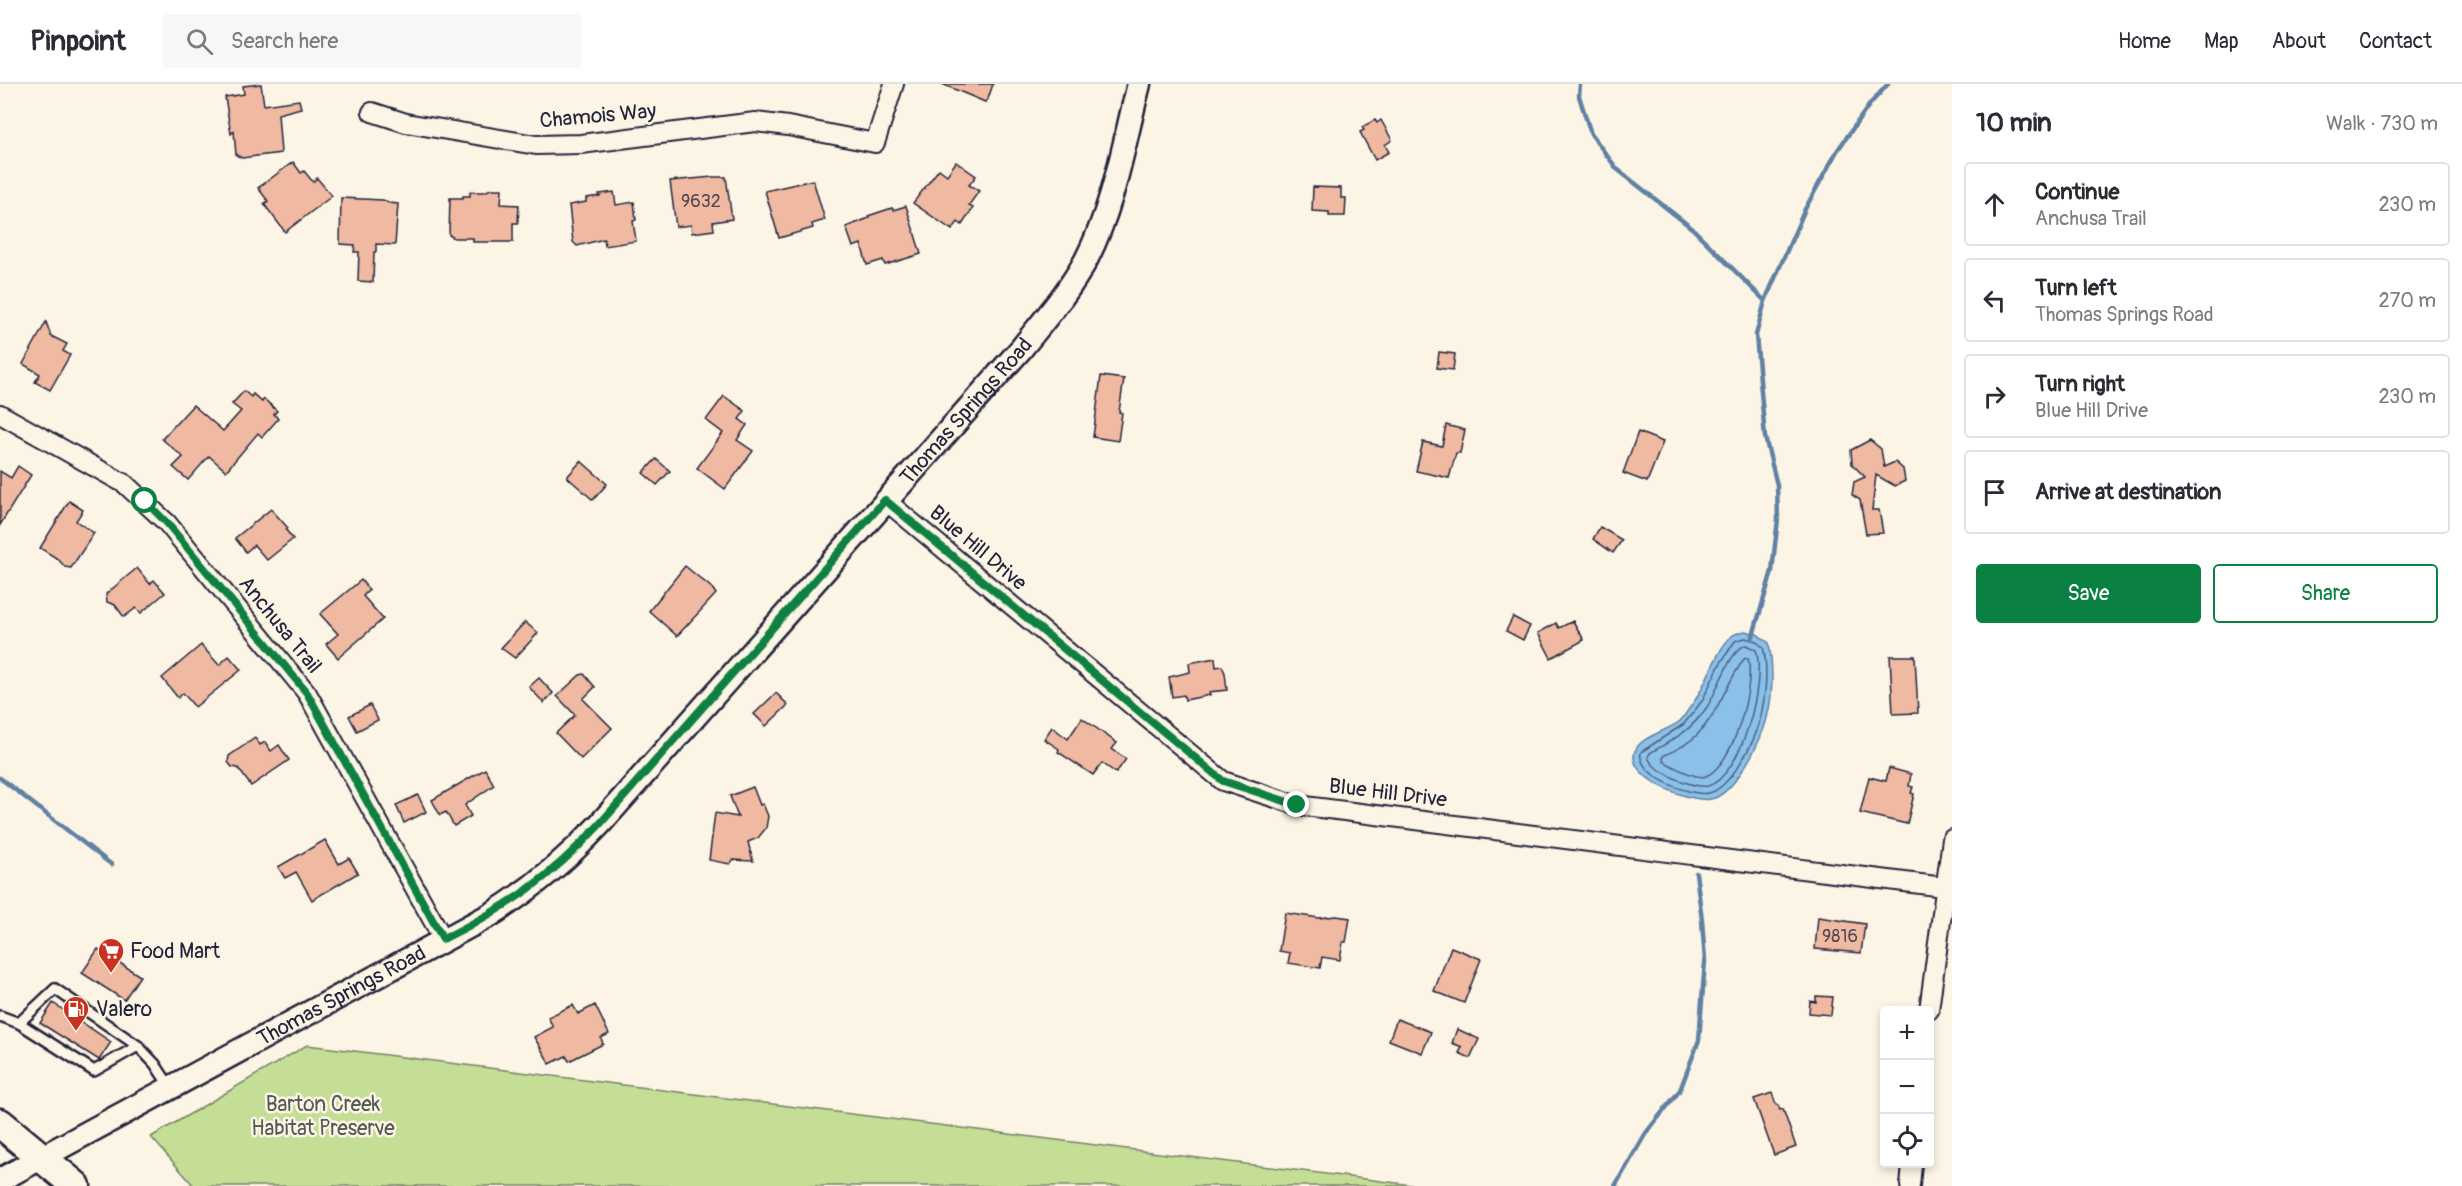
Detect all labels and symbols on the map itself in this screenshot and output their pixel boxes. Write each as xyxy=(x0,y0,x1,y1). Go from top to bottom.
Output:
street label: Chamois Way xyxy=(539,97,657,135)
house number: 9632 xyxy=(681,190,721,213)
street label: Thomas Springs Road xyxy=(894,332,1038,490)
route start xyxy=(131,487,157,513)
street label: Blue Hill Drive xyxy=(924,499,1033,597)
street label: Anchusa Trail xyxy=(233,571,327,679)
street label: Blue Hill Drive xyxy=(1327,772,1449,814)
route end xyxy=(1283,791,1309,817)
house number: 9816 xyxy=(1822,925,1858,948)
supermarket icon: Food Mart xyxy=(96,936,126,974)
place label: Food Mart xyxy=(130,938,220,965)
street label: Thomas Springs Road xyxy=(252,939,430,1052)
fuel station icon: Valero xyxy=(61,994,91,1032)
place label: Valero xyxy=(96,996,152,1023)
park label: Barton Creek Habitat Preserve xyxy=(251,1091,395,1142)

